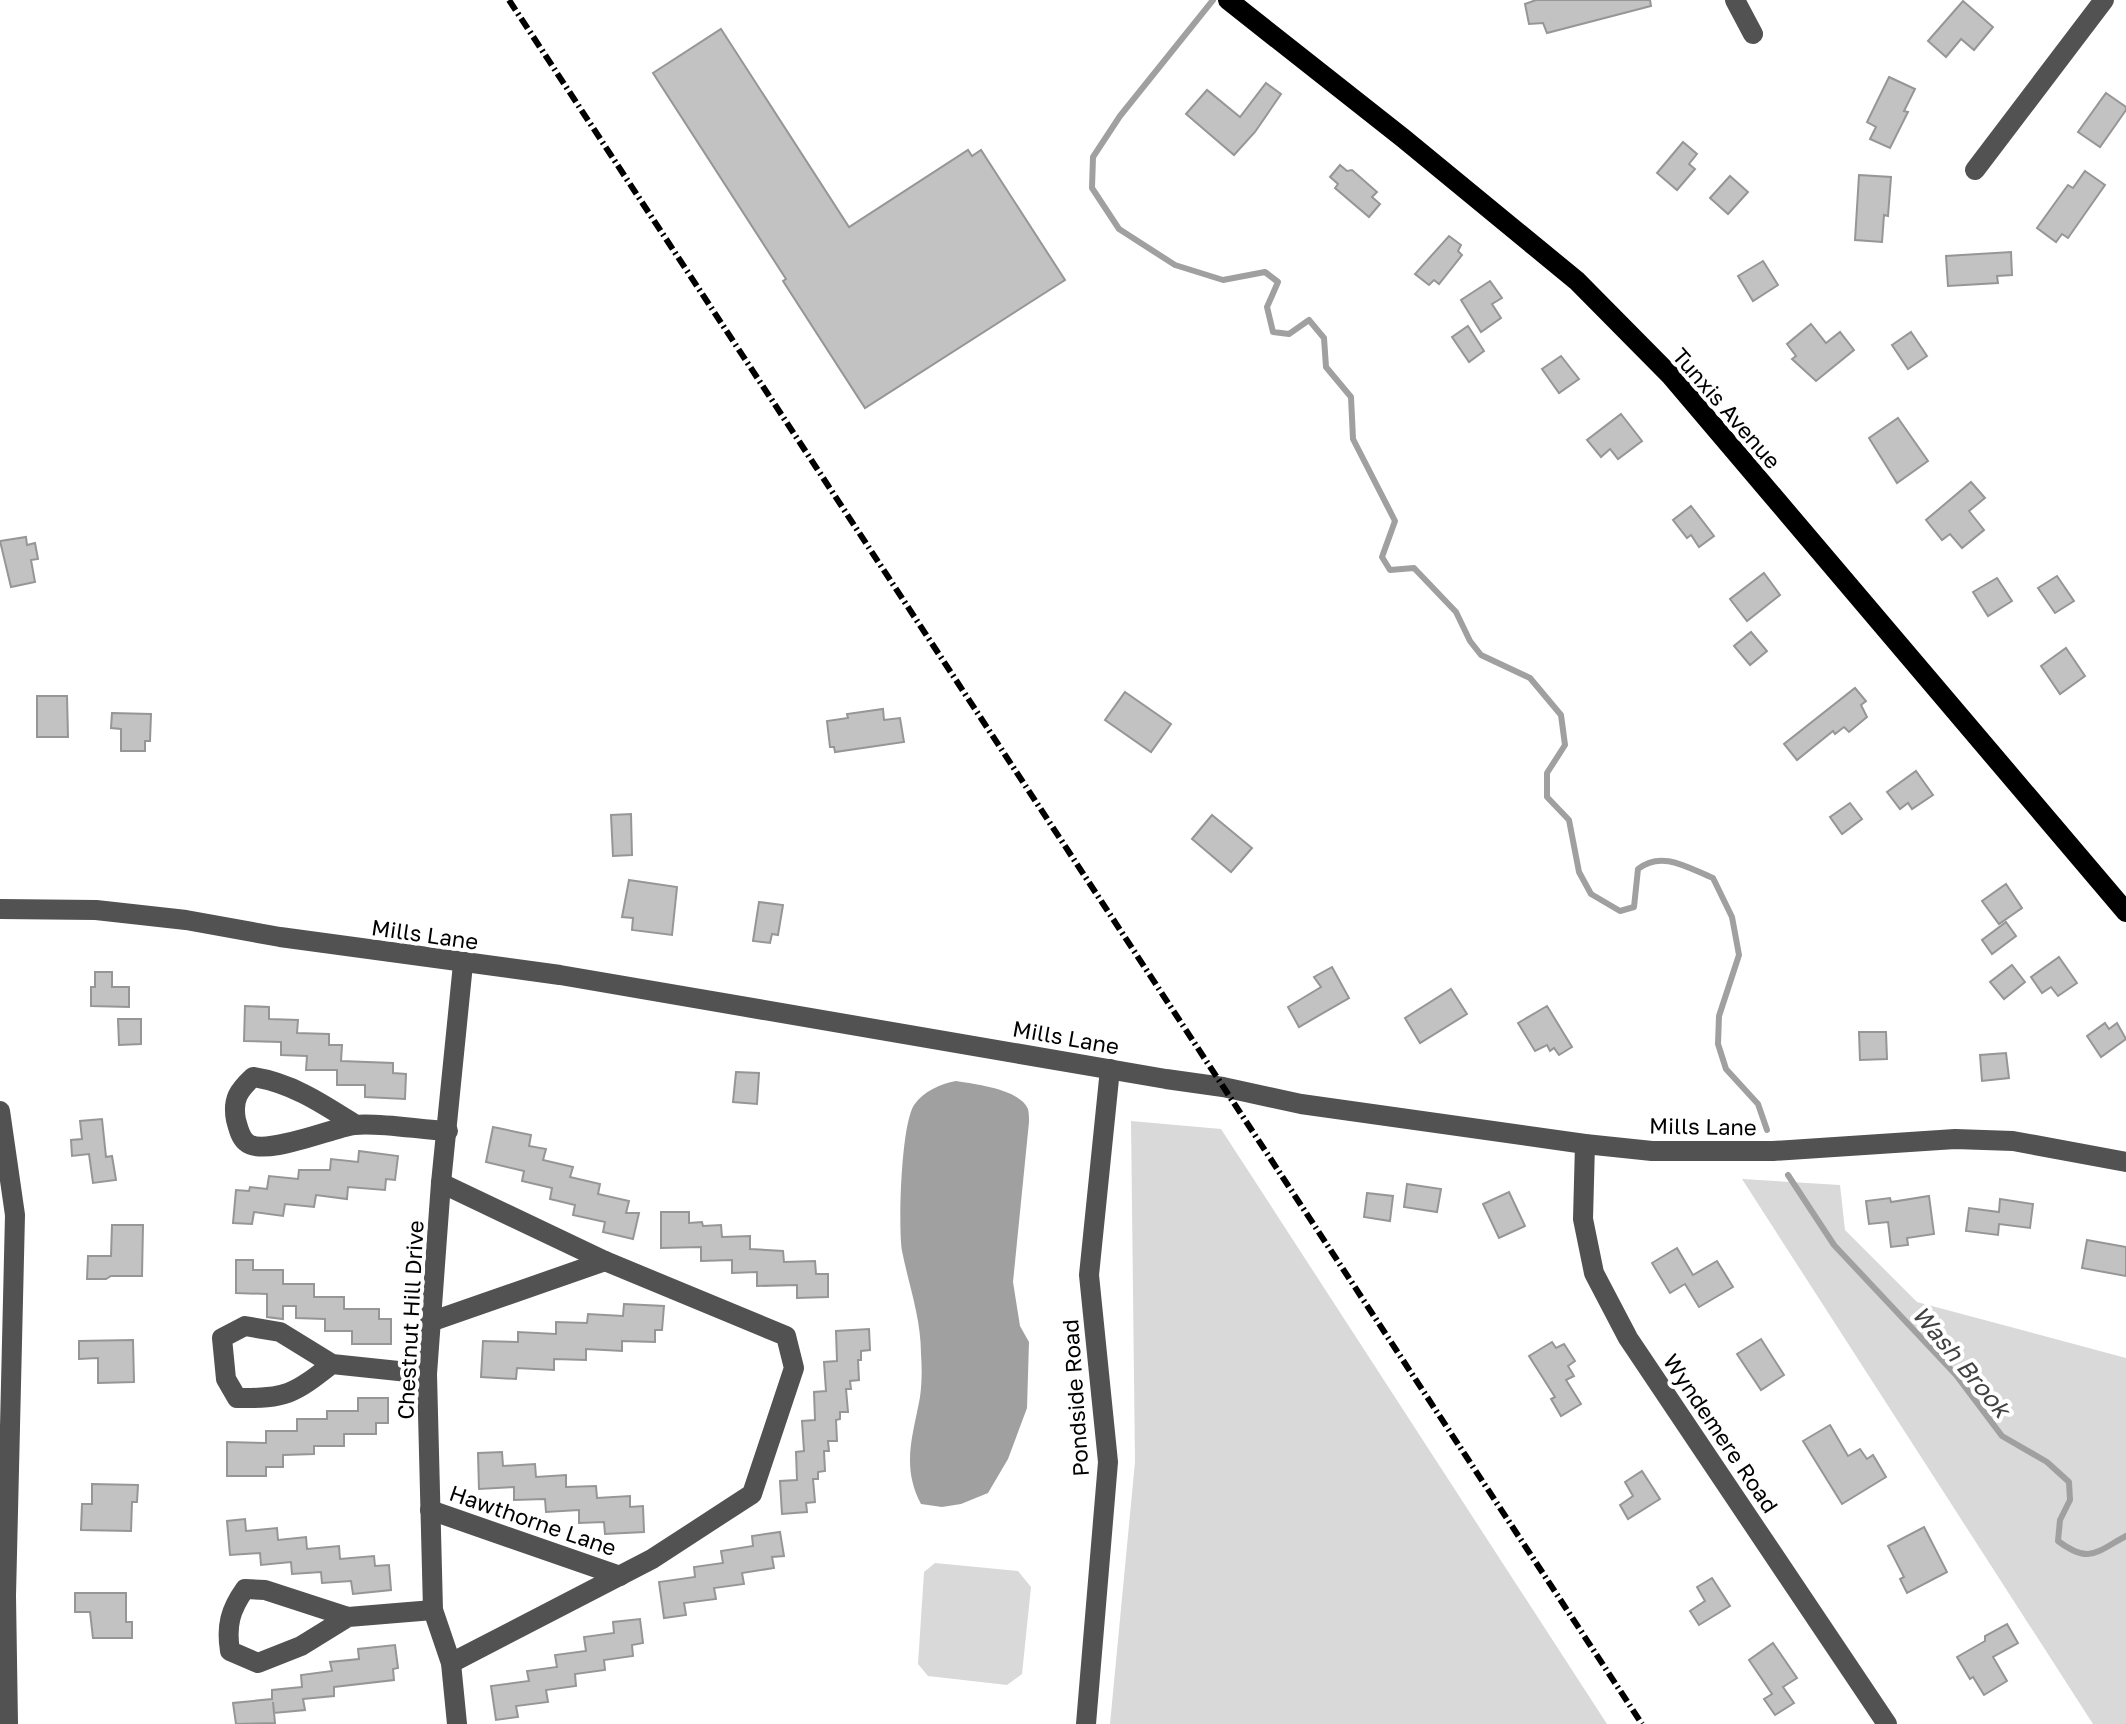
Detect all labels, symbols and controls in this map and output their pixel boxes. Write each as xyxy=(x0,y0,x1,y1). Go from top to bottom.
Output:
street label: Tunxis Avenue xyxy=(1667,342,1787,474)
street label: Mills Lane xyxy=(370,913,480,955)
street label: Mills Lane xyxy=(1011,1014,1121,1060)
street label: Mills Lane xyxy=(1649,1112,1757,1140)
street label: Chestnut Hill Drive xyxy=(391,1220,429,1420)
water label: Wash Brook xyxy=(1907,1299,2019,1425)
street label: Pondside Road xyxy=(1056,1318,1094,1478)
street label: Wyndemere Road xyxy=(1658,1348,1784,1518)
street label: Hawthorne Lane xyxy=(446,1479,620,1561)

